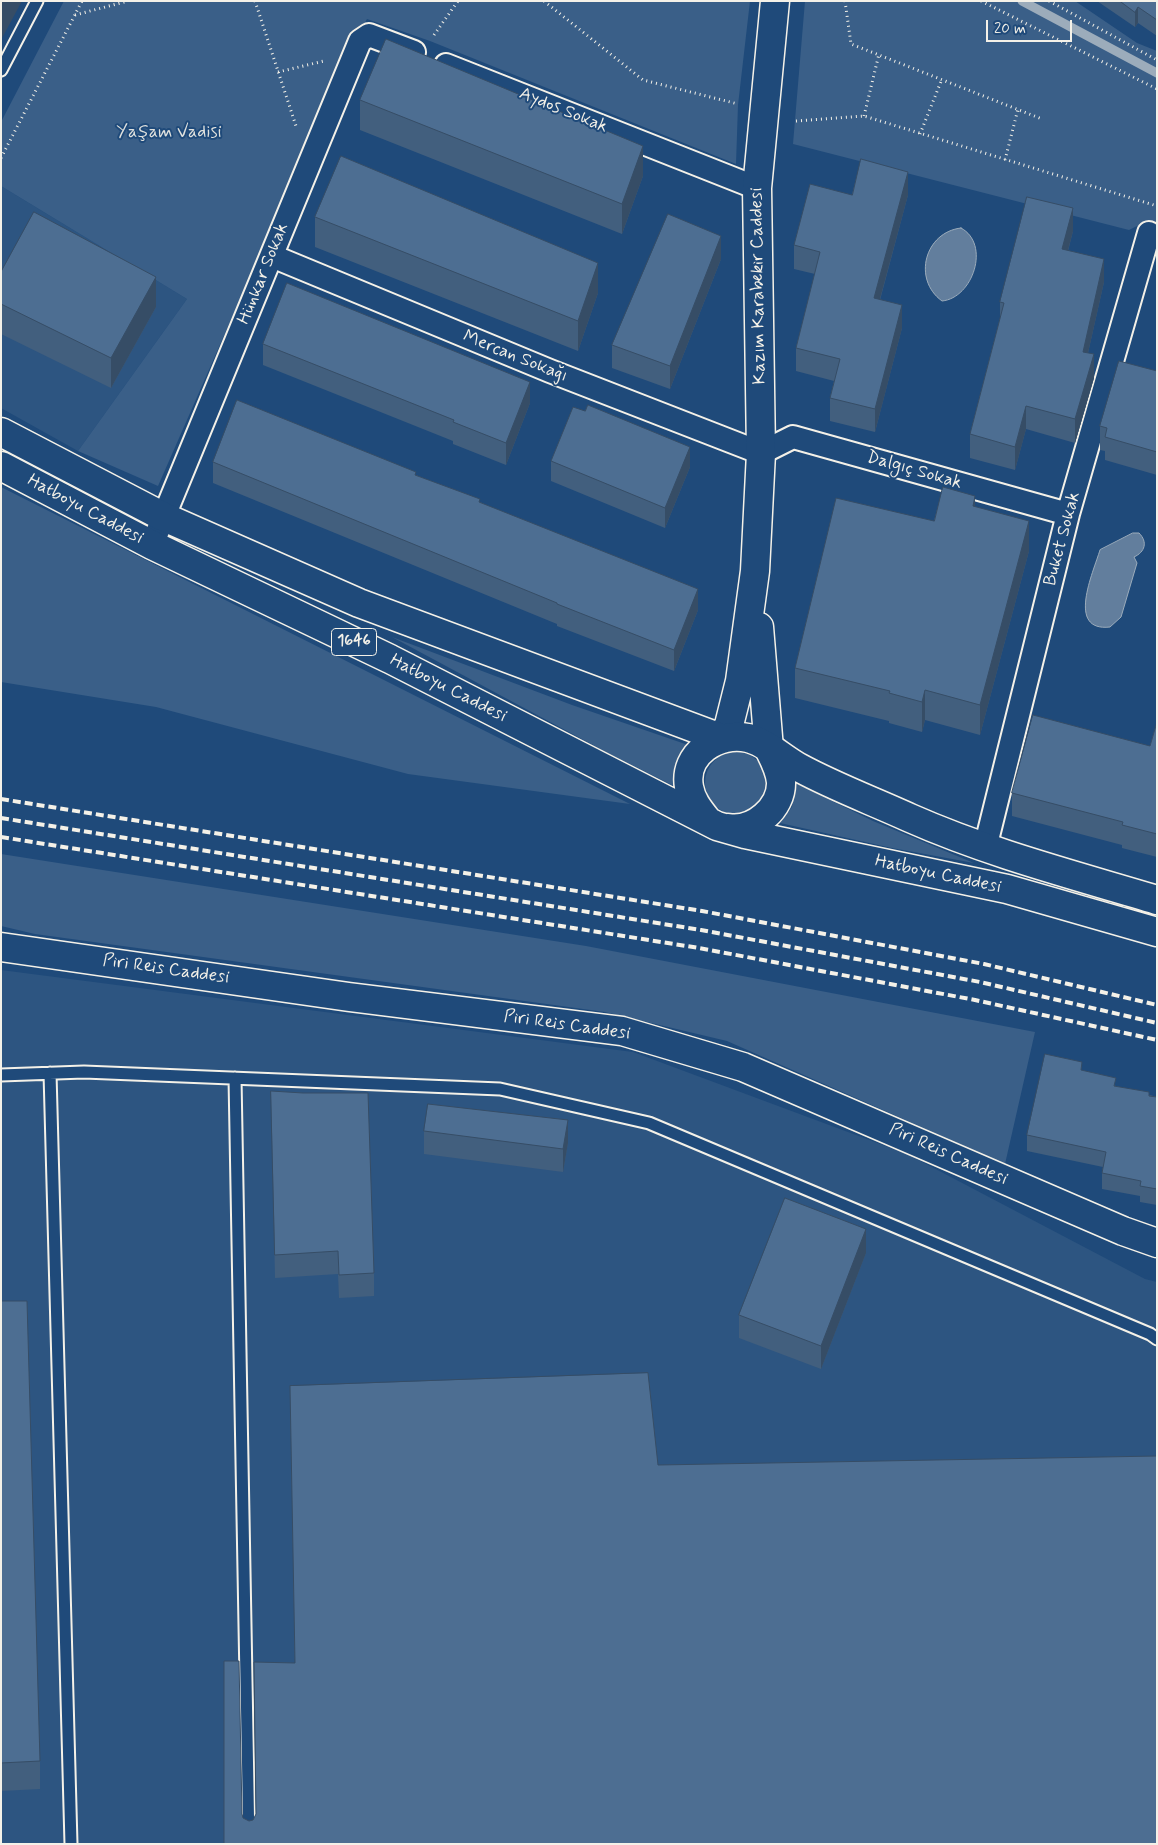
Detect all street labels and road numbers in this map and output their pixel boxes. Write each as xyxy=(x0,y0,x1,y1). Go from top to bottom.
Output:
street label: Aydos Sokak xyxy=(516,83,610,139)
street label: Kazım Karabekir Caddesi xyxy=(746,187,772,385)
street label: Hünkar Sokak xyxy=(234,220,294,328)
street label: Mercan Sokağı xyxy=(459,326,571,388)
street label: Dalgıç Sokak xyxy=(864,447,964,495)
street label: Hatboyu Caddesi xyxy=(23,470,147,550)
street label: Buket Sokak xyxy=(1040,490,1086,588)
road number: 1646 xyxy=(332,628,376,656)
street label: Hatboyu Caddesi xyxy=(386,650,510,728)
street label: Hatboyu Caddesi xyxy=(873,851,1003,899)
street label: Piri Reis Caddesi xyxy=(101,950,231,990)
street label: Piri Reis Caddesi xyxy=(502,1006,632,1046)
street label: Piri Reis Caddesi xyxy=(885,1119,1011,1191)

